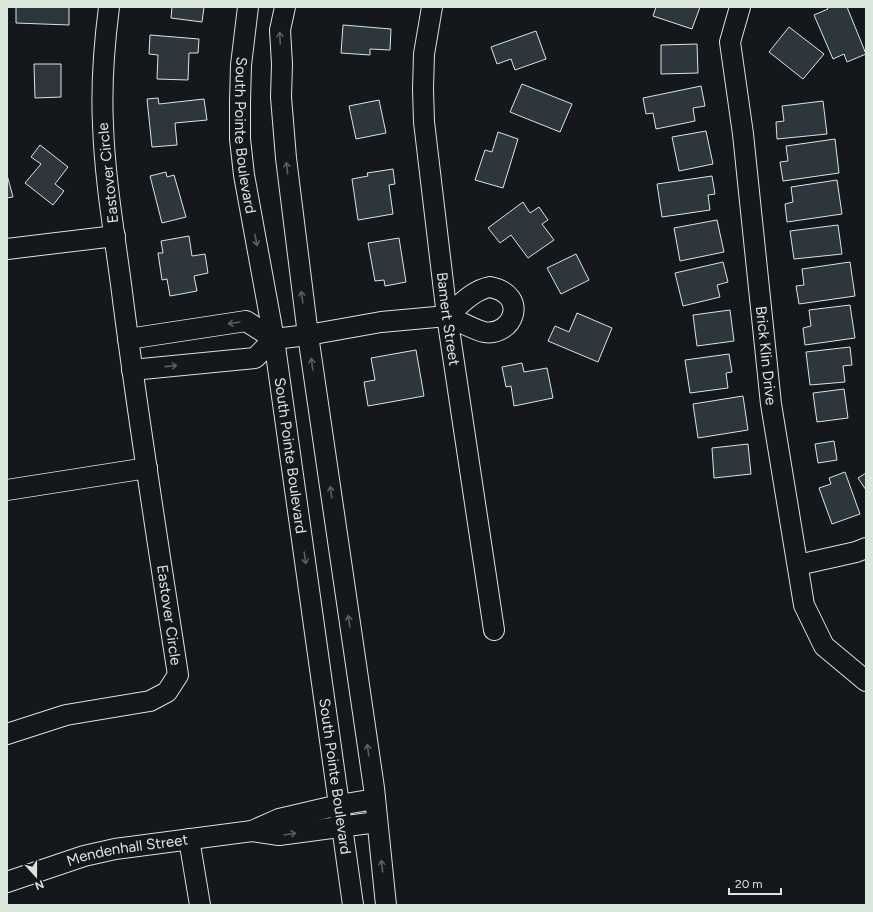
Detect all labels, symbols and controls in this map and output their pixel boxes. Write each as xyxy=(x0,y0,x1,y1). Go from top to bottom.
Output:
one-way arrow xyxy=(277,32,284,45)
street label: South Pointe Boulevard xyxy=(231,56,260,215)
street label: Eastover Circle xyxy=(94,122,122,224)
one-way arrow xyxy=(283,161,291,174)
one-way arrow xyxy=(252,233,260,246)
street label: Bamert Street xyxy=(433,271,463,367)
one-way arrow xyxy=(299,291,306,304)
street label: Brick Klin Drive xyxy=(752,305,780,406)
one-way arrow xyxy=(228,319,241,327)
one-way arrow xyxy=(308,358,316,371)
one-way arrow xyxy=(164,362,177,370)
street label: South Pointe Boulevard xyxy=(270,376,310,535)
one-way arrow xyxy=(327,486,335,499)
one-way arrow xyxy=(301,551,309,564)
street label: Eastover Circle xyxy=(153,564,185,666)
one-way arrow xyxy=(345,615,353,628)
street label: South Pointe Boulevard xyxy=(315,697,355,856)
one-way arrow xyxy=(364,744,372,757)
street label: Mendenhall Street xyxy=(64,830,189,870)
one-way arrow xyxy=(283,830,296,838)
north arrow xyxy=(16,856,56,896)
one-way arrow xyxy=(378,860,386,873)
scale bar xyxy=(729,870,781,896)
text: N xyxy=(33,877,46,892)
text: 20 m xyxy=(735,877,763,891)

